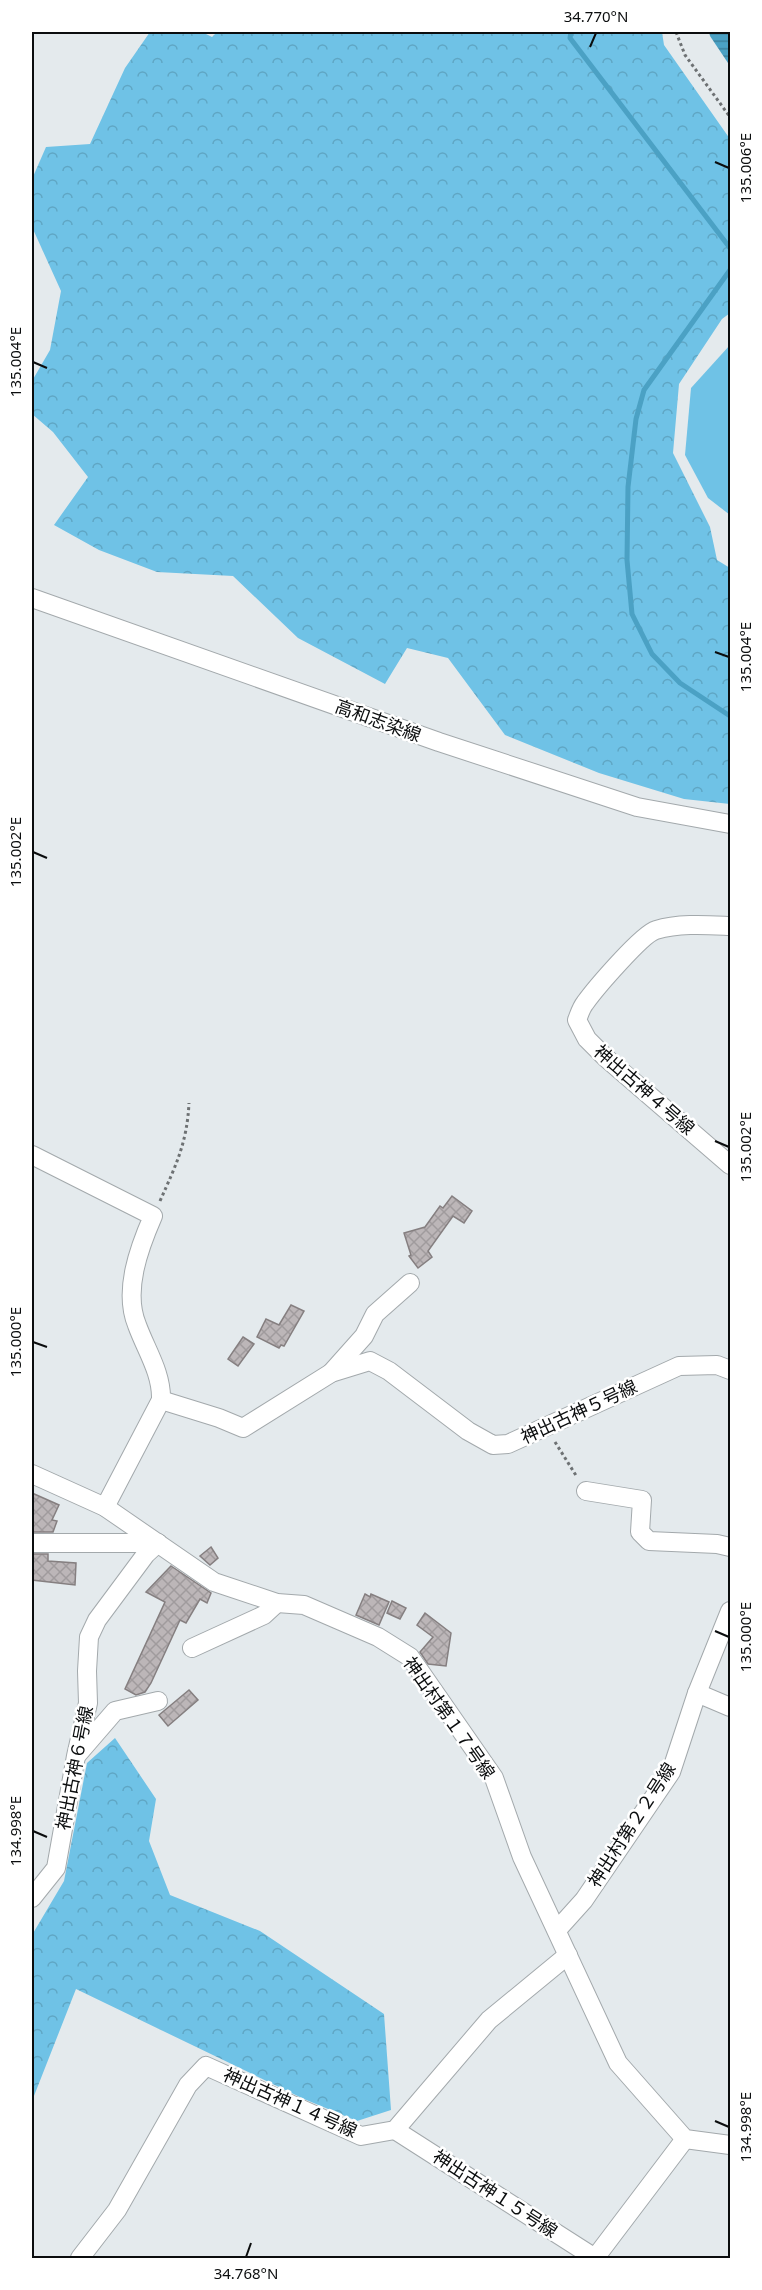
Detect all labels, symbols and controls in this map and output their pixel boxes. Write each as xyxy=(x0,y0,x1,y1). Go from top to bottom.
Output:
text: 34.770°N xyxy=(564,6,628,26)
text: 135.006°E xyxy=(735,133,755,203)
text: 135.004°E xyxy=(5,327,25,397)
text: 135.004°E xyxy=(735,622,755,692)
street label: 高和志染線 xyxy=(332,693,425,747)
text: 135.002°E xyxy=(5,817,25,887)
street label: 神出古神４号線 xyxy=(589,1039,700,1140)
text: 135.002°E xyxy=(735,1112,755,1182)
text: 135.000°E xyxy=(5,1307,25,1377)
street label: 神出古神５号線 xyxy=(516,1374,641,1449)
text: 135.000°E xyxy=(735,1602,755,1672)
street label: 神出村第１７号線 xyxy=(399,1652,501,1783)
street label: 神出古神６号線 xyxy=(50,1704,98,1832)
street label: 神出村第２２号線 xyxy=(582,1758,680,1891)
text: 134.998°E xyxy=(5,1796,25,1866)
street label: 神出古神１４号線 xyxy=(220,2062,361,2142)
text: 134.998°E xyxy=(735,2092,755,2162)
street label: 神出古神１５号線 xyxy=(429,2144,562,2242)
text: 34.768°N xyxy=(214,2263,278,2283)

